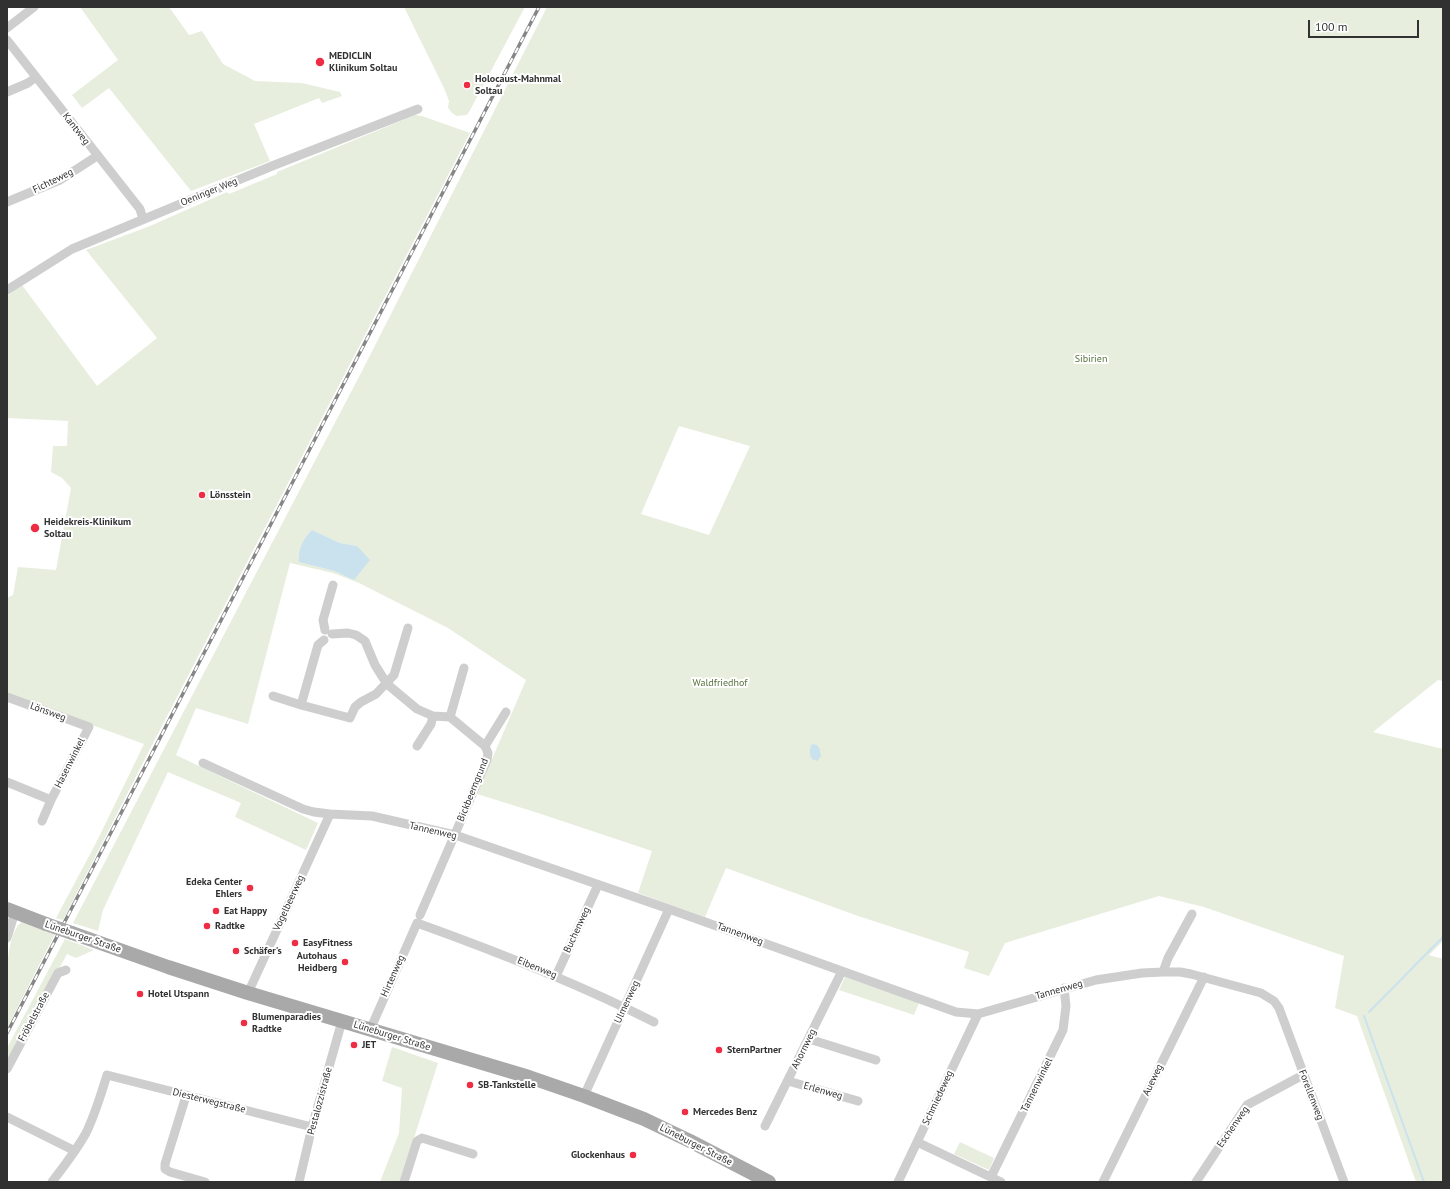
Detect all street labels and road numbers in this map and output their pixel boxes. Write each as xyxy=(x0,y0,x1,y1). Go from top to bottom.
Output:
street label: Kantweg xyxy=(60,111,92,147)
street label: Fichteweg xyxy=(31,166,75,196)
street label: Oeninger Weg xyxy=(179,175,239,209)
street label: Lönsweg xyxy=(28,700,68,724)
street label: Hasenwinkel xyxy=(52,736,88,790)
street label: Bickbeerngrund xyxy=(455,757,491,823)
street label: Tannenweg xyxy=(408,820,458,842)
street label: Vogelbeerweg xyxy=(271,873,307,933)
street label: Buchenweg xyxy=(561,905,593,955)
street label: Lüneburger Straße xyxy=(43,918,123,956)
street label: Tannenweg xyxy=(715,920,765,948)
street label: Hirtenweg xyxy=(378,953,408,999)
street label: Eibenweg xyxy=(515,955,559,981)
street label: Tannenweg xyxy=(1034,978,1084,1002)
street label: Ulmenweg xyxy=(612,979,642,1025)
street label: Fröbelstraße xyxy=(16,990,52,1044)
street label: Lüneburger Straße xyxy=(352,1019,432,1053)
street label: Ahornweg xyxy=(789,1027,819,1071)
street label: Tannenwinkel xyxy=(1019,1056,1055,1114)
street label: Aueweg xyxy=(1140,1062,1166,1098)
street label: Pestalozzistraße xyxy=(305,1066,335,1136)
street label: Forellenweg xyxy=(1296,1068,1326,1122)
street label: Schmiedeweg xyxy=(920,1069,956,1127)
street label: Erlenweg xyxy=(802,1080,844,1102)
street label: Diesterwegstraße xyxy=(171,1086,247,1116)
street label: Eschenweg xyxy=(1214,1104,1252,1150)
street label: Lüneburger Straße xyxy=(658,1122,734,1168)

